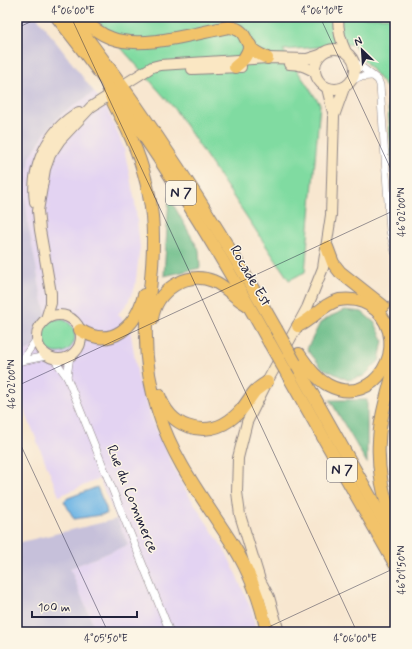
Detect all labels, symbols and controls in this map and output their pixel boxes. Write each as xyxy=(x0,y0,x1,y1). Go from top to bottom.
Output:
text: 4°06'00"E xyxy=(51,4,95,18)
text: 4°06'10"E xyxy=(301,4,343,18)
north arrow xyxy=(342,30,382,70)
text: N xyxy=(352,34,364,50)
road number: N 7 xyxy=(166,181,196,205)
text: 46°02'00"N xyxy=(395,187,409,237)
street label: Rocade Est xyxy=(224,242,276,311)
text: 46°02'00"N xyxy=(5,359,19,409)
street label: Rue du Commerce xyxy=(101,442,163,556)
road number: N 7 xyxy=(327,458,357,482)
text: 46°01'50"N xyxy=(395,545,409,594)
scale bar xyxy=(32,593,137,619)
text: 100 m xyxy=(38,600,70,616)
text: 4°05'50"E xyxy=(84,632,128,646)
text: 4°06'00"E xyxy=(333,632,377,646)

